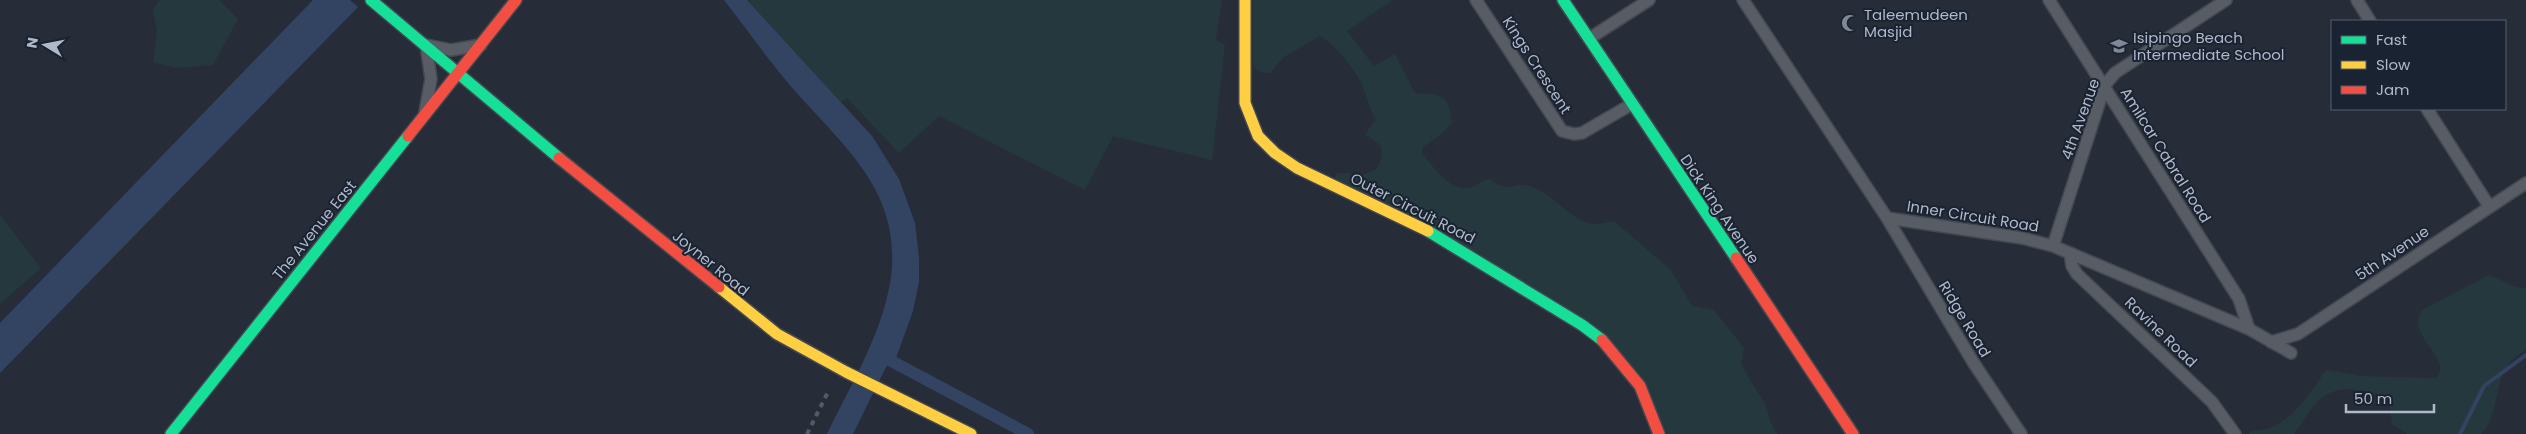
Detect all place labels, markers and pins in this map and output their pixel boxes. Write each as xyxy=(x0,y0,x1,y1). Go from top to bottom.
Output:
place label: Taleemudeen Masjid xyxy=(1864,4,1968,42)
mosque icon: Taleemudeen Masjid xyxy=(1840,13,1860,33)
place label: Isipingo Beach Intermediate School xyxy=(2133,27,2285,65)
school or university icon: Isipingo Beach Intermediate School xyxy=(2109,36,2129,56)

